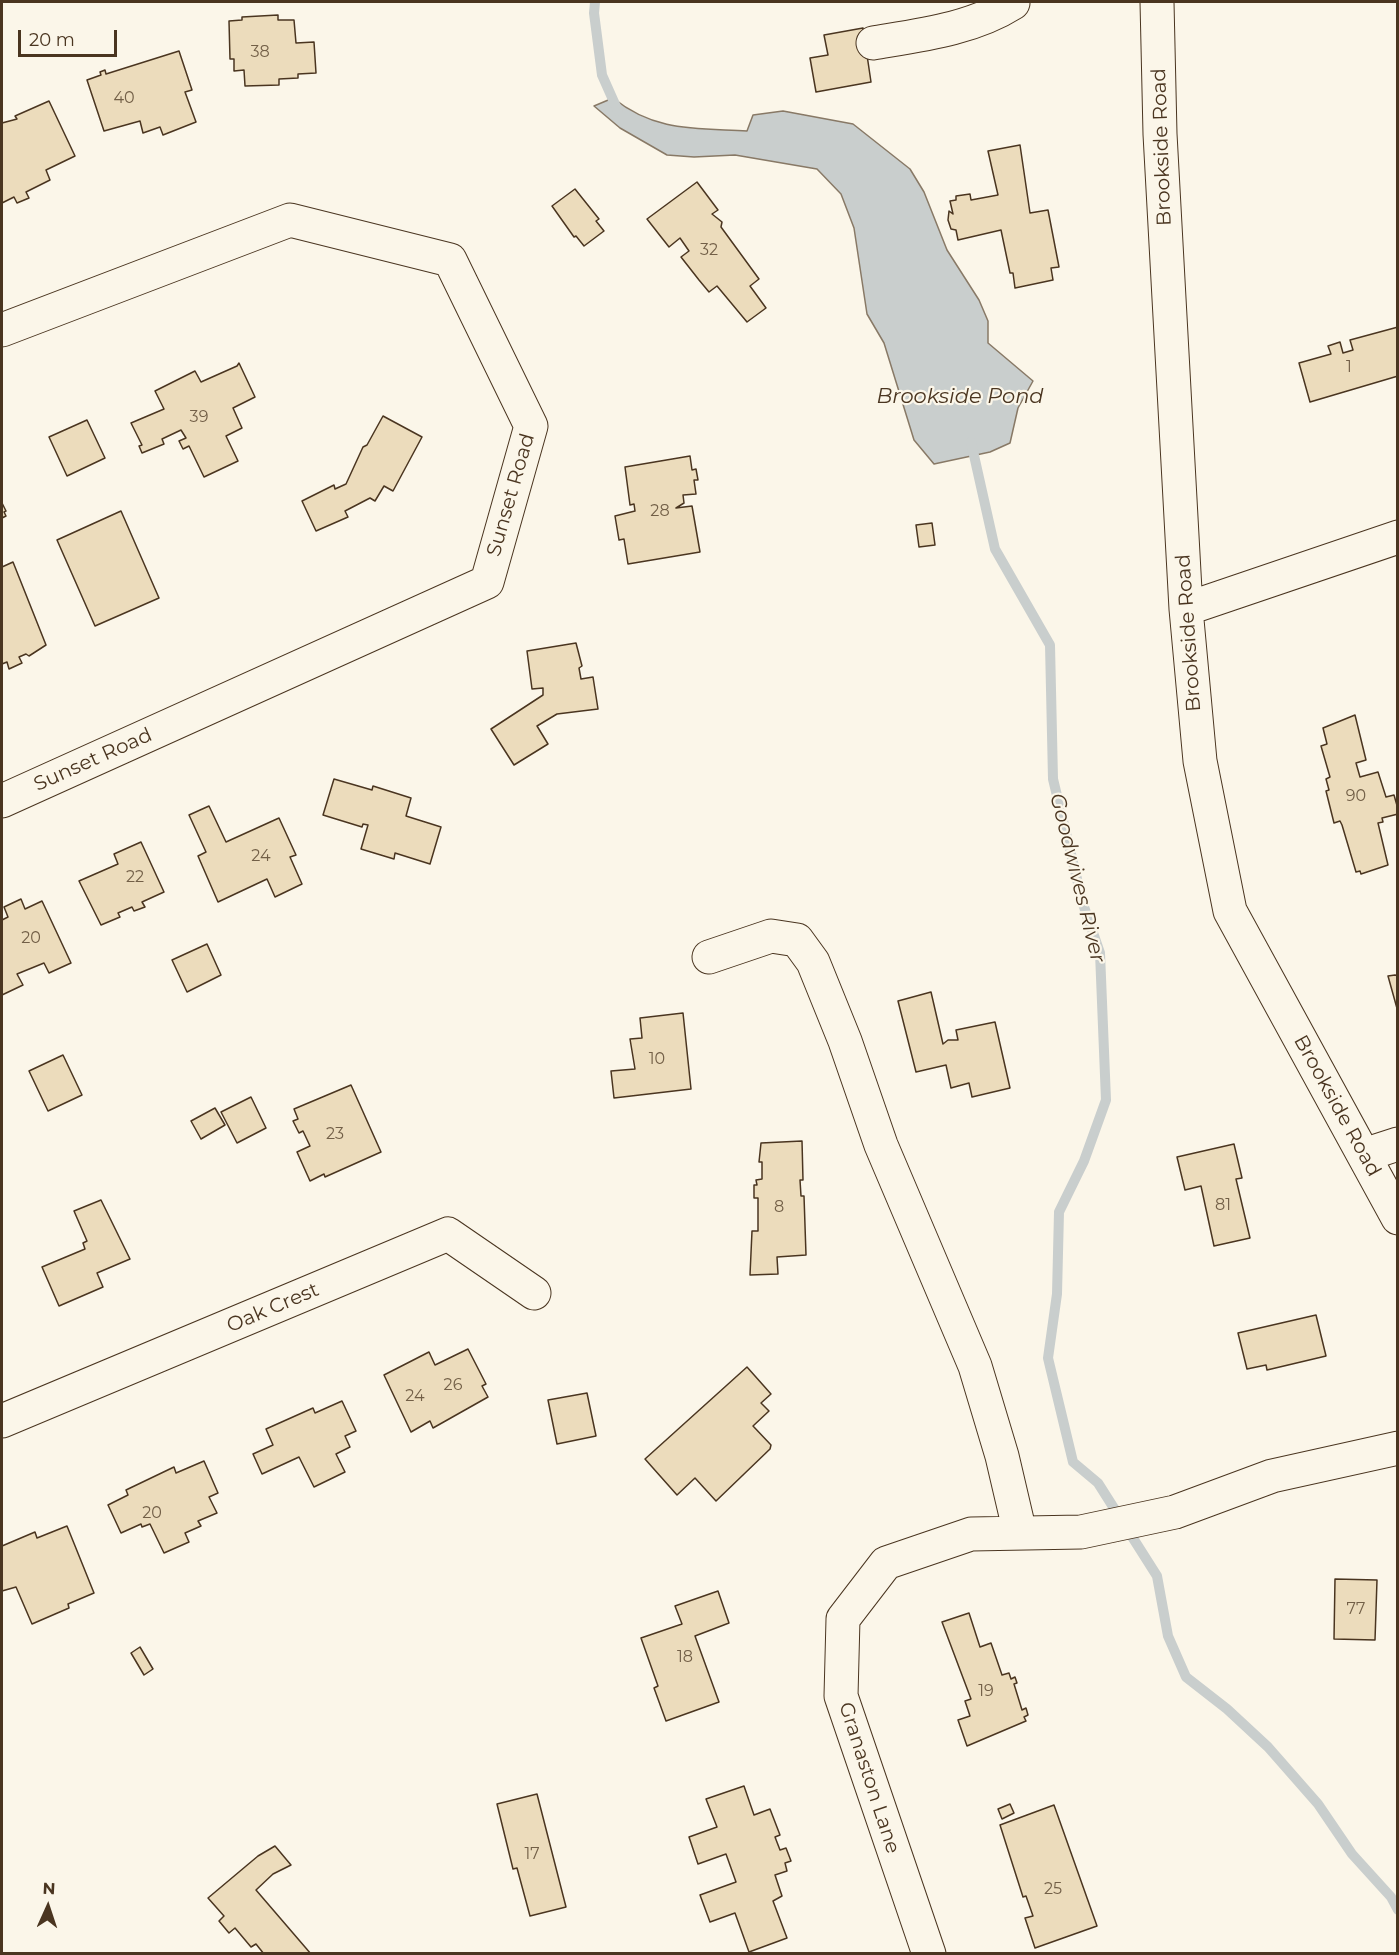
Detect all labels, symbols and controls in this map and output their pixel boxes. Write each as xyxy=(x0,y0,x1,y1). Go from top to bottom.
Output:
scale bar xyxy=(21,18,120,56)
text: 20 m xyxy=(29,29,75,51)
house number: 38 xyxy=(250,42,270,62)
street label: Brookside Road xyxy=(1147,68,1177,226)
house number: 40 xyxy=(113,88,135,108)
house number: 32 xyxy=(700,240,718,260)
house number: 1 xyxy=(1346,357,1352,377)
water label: Brookside Pond xyxy=(876,384,1044,410)
house number: 39 xyxy=(190,407,208,427)
street label: Sunset Road xyxy=(482,431,540,559)
house number: 28 xyxy=(650,501,670,521)
street label: Brookside Road xyxy=(1172,553,1206,713)
street label: Sunset Road xyxy=(30,723,156,797)
house number: 90 xyxy=(1346,786,1366,806)
water label: Goodwives River xyxy=(1044,791,1110,965)
house number: 24 xyxy=(251,846,271,866)
house number: 22 xyxy=(126,867,144,887)
house number: 20 xyxy=(21,928,41,948)
street label: Brookside Road xyxy=(1288,1031,1386,1181)
house number: 10 xyxy=(649,1049,665,1069)
house number: 23 xyxy=(326,1124,344,1144)
house number: 81 xyxy=(1215,1195,1231,1215)
house number: 8 xyxy=(774,1197,784,1217)
street label: Oak Crest xyxy=(223,1278,323,1338)
house number: 26 xyxy=(444,1375,462,1395)
house number: 24 xyxy=(405,1386,425,1406)
house number: 20 xyxy=(142,1503,162,1523)
house number: 77 xyxy=(1347,1599,1365,1619)
house number: 18 xyxy=(677,1647,693,1667)
house number: 19 xyxy=(978,1681,994,1701)
street label: Granaston Lane xyxy=(833,1699,905,1857)
house number: 17 xyxy=(524,1844,540,1864)
north arrow xyxy=(18,1877,78,1937)
text: N xyxy=(42,1879,56,1898)
house number: 25 xyxy=(1044,1879,1062,1899)

